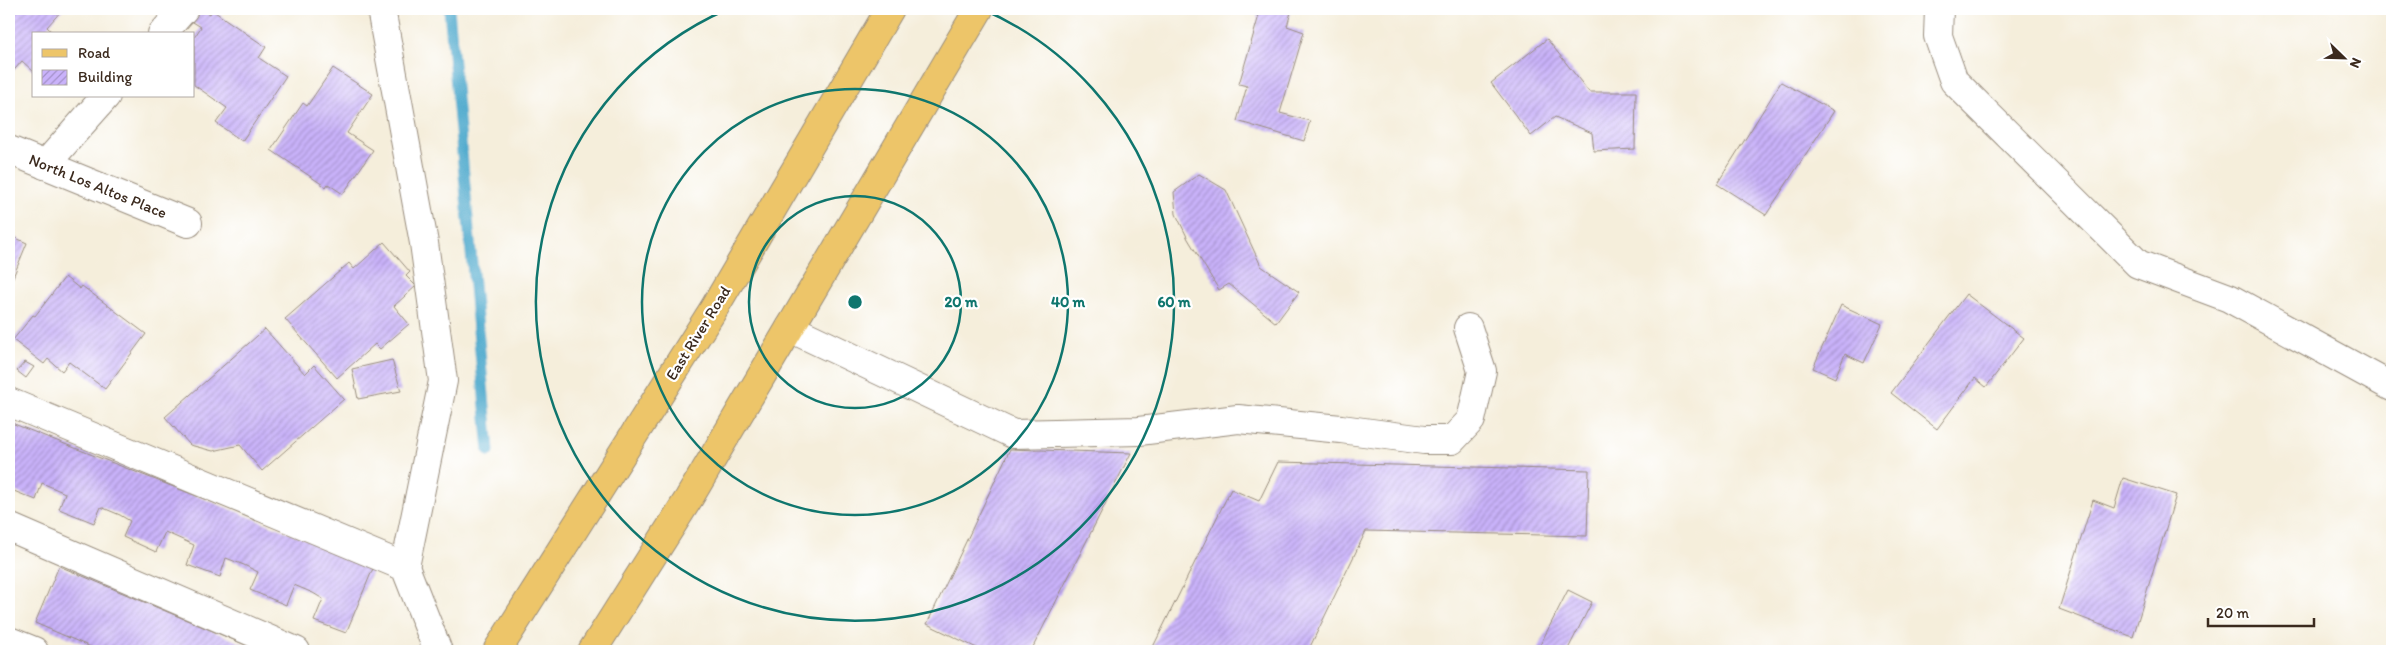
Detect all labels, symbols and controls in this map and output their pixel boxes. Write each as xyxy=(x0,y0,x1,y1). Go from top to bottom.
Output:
legend xyxy=(32,32,195,98)
north arrow xyxy=(2318,32,2368,82)
text: Road xyxy=(78,44,111,62)
text: N xyxy=(2346,55,2365,71)
text: Building xyxy=(78,68,132,86)
street label: North Los Altos Place xyxy=(26,150,170,222)
street label: East River Road xyxy=(662,282,735,384)
centre of rings xyxy=(846,293,864,311)
text: 20 m xyxy=(944,293,978,311)
text: 40 m xyxy=(1051,293,1086,311)
text: 60 m xyxy=(1157,293,1191,311)
scale bar xyxy=(2208,595,2315,627)
text: 20 m xyxy=(2216,604,2250,622)

